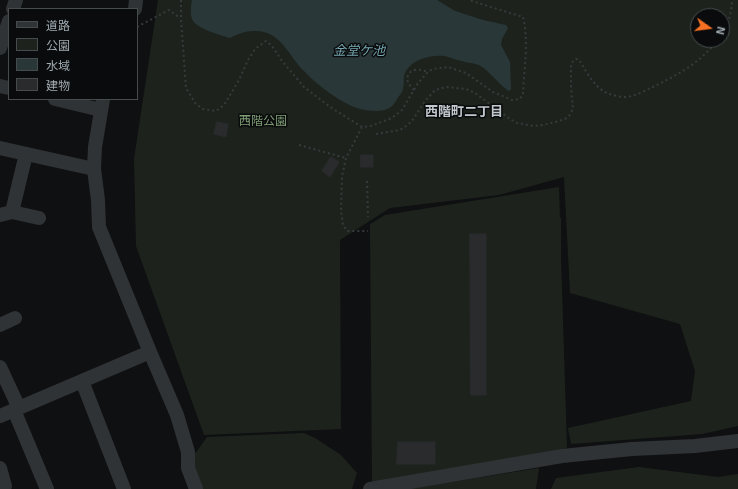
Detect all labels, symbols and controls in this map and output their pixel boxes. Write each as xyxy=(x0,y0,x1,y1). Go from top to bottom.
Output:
legend xyxy=(8,8,138,100)
north arrow xyxy=(690,8,730,48)
text: 道路 xyxy=(46,18,70,32)
text: N xyxy=(714,25,728,36)
text: 公園 xyxy=(46,38,70,52)
water label: 金堂ケ池 xyxy=(333,43,385,59)
text: 水域 xyxy=(46,58,70,72)
text: 建物 xyxy=(46,78,70,92)
district label: 西階町二丁目 xyxy=(425,104,503,120)
park label: 西階公園 xyxy=(239,114,287,128)

